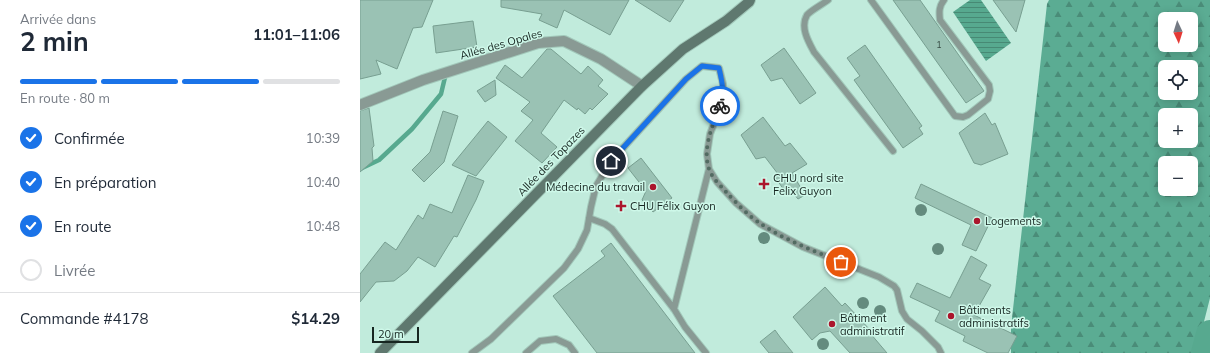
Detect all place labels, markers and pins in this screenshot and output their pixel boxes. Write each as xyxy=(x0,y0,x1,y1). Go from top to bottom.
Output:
pin xyxy=(594,144,628,178)
place label: CHU nord site Felix Guyon xyxy=(773,171,844,198)
marker: CHU nord site Felix Guyon xyxy=(758,178,770,190)
place label: Médecine du travail xyxy=(546,180,645,194)
marker: Médecine du travail xyxy=(648,182,658,192)
place label: CHU Félix Guyon xyxy=(630,199,716,213)
marker: CHU Félix Guyon xyxy=(615,200,627,212)
place label: Logements xyxy=(985,214,1041,228)
marker: Logements xyxy=(972,216,982,226)
pin xyxy=(824,245,858,279)
place label: Bâtiments administratifs xyxy=(959,303,1029,330)
place label: Bâtiment administratif xyxy=(840,311,905,338)
marker: Bâtiments administratifs xyxy=(946,311,956,321)
marker: Bâtiment administratif xyxy=(827,319,837,329)

